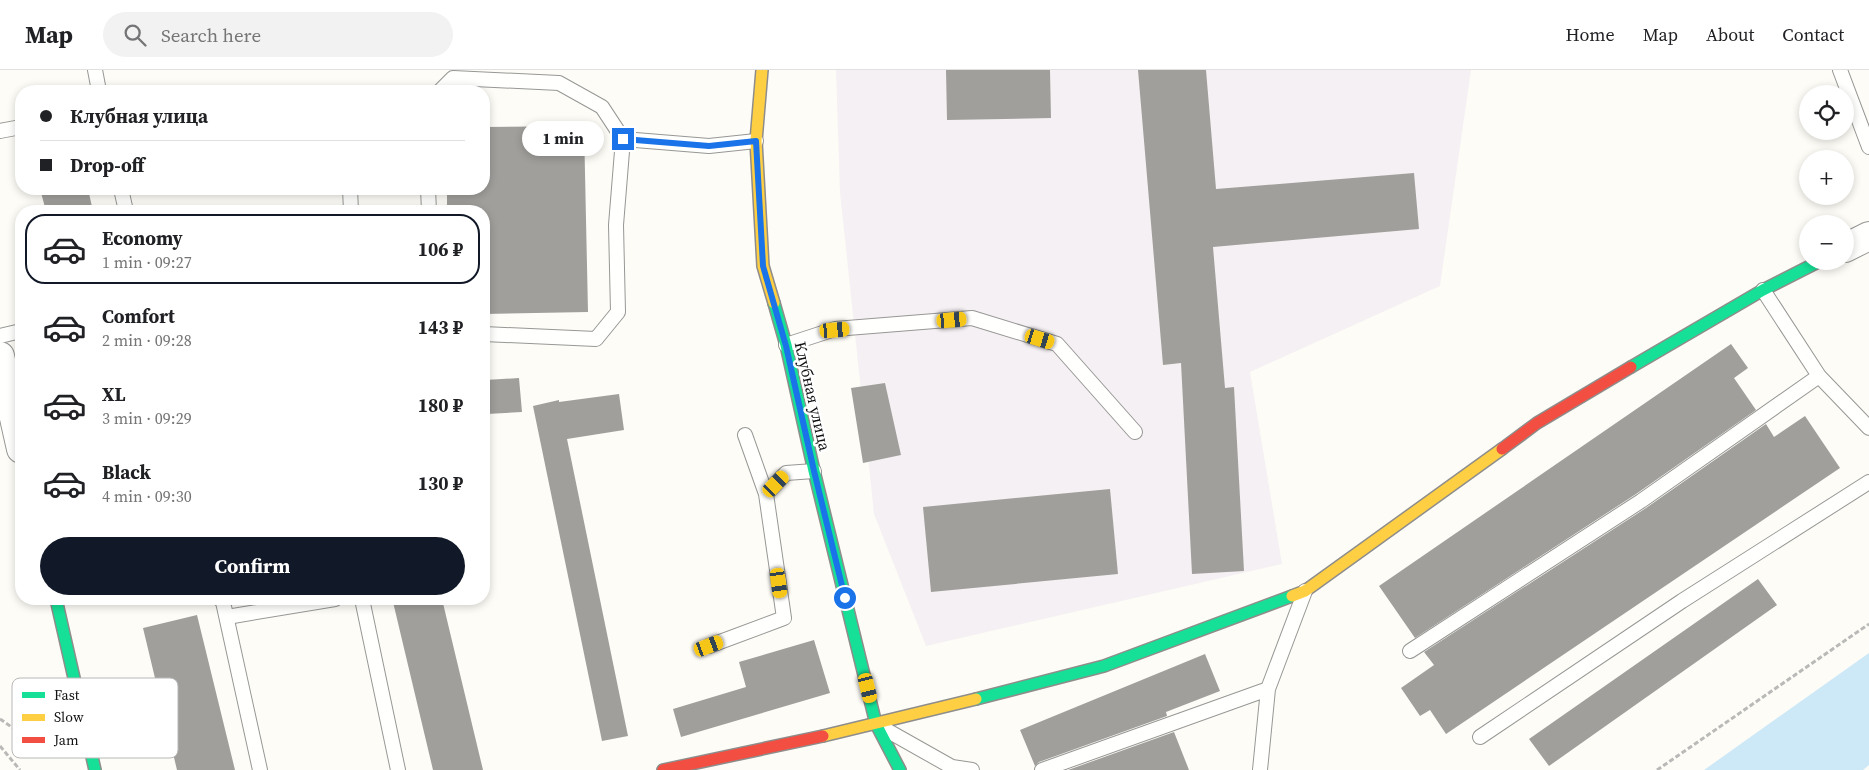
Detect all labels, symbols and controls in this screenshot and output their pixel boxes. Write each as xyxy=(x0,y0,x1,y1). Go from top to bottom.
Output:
search box xyxy=(103,12,453,57)
text: Map xyxy=(25,18,73,51)
icon: search xyxy=(121,21,149,49)
text: Search here xyxy=(161,22,261,48)
text: Home xyxy=(1566,22,1615,47)
text: Map xyxy=(1643,22,1678,47)
text: About xyxy=(1706,22,1754,47)
text: Contact xyxy=(1782,22,1844,47)
map controls xyxy=(1799,85,1854,270)
button: locate xyxy=(1799,85,1854,140)
text: Клубная улица xyxy=(70,103,208,129)
callout: 1 min xyxy=(523,122,606,156)
text: 1 min xyxy=(542,127,584,149)
route end xyxy=(612,128,634,150)
button: + xyxy=(1799,150,1854,205)
text: Drop-off xyxy=(70,152,144,178)
button: − xyxy=(1799,215,1854,270)
text: Economy xyxy=(102,225,183,251)
icon: car xyxy=(42,227,87,272)
text: 106 ₽ xyxy=(418,236,463,262)
text: 1 min · 09:27 xyxy=(102,251,192,273)
text: Comfort xyxy=(102,303,175,329)
icon: car xyxy=(42,305,87,350)
car xyxy=(936,311,967,329)
text: 143 ₽ xyxy=(418,314,463,340)
car xyxy=(819,321,850,339)
car xyxy=(1023,327,1056,351)
text: 2 min · 09:28 xyxy=(102,329,192,351)
street label: Клубная улица xyxy=(790,339,836,454)
text: XL xyxy=(102,381,125,407)
icon: car xyxy=(42,383,87,428)
text: 180 ₽ xyxy=(418,392,463,418)
text: 3 min · 09:29 xyxy=(102,407,192,429)
text: Black xyxy=(102,459,151,485)
icon: car xyxy=(42,461,87,506)
car xyxy=(760,468,791,500)
text: 130 ₽ xyxy=(418,470,463,496)
text: 4 min · 09:30 xyxy=(102,485,192,507)
button: Confirm xyxy=(40,537,465,595)
car xyxy=(769,567,788,599)
route start xyxy=(834,587,856,609)
car xyxy=(692,634,725,658)
car xyxy=(857,672,878,704)
legend xyxy=(12,678,178,758)
text: Fast xyxy=(54,685,80,705)
text: Slow xyxy=(54,707,84,727)
text: Jam xyxy=(53,730,79,750)

